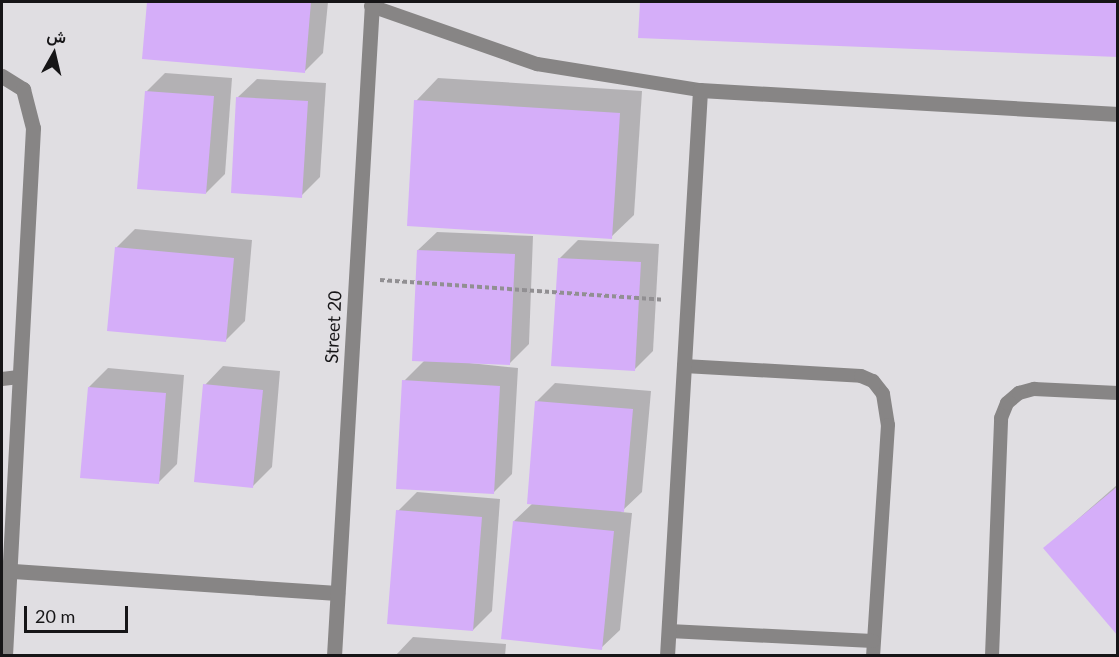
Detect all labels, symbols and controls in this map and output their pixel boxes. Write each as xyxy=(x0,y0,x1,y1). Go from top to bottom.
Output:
north arrow xyxy=(24,24,84,84)
text: ش xyxy=(46,25,67,46)
street label: Street 20 xyxy=(320,290,346,364)
scale bar xyxy=(27,594,130,632)
text: 20 m xyxy=(35,605,75,627)

